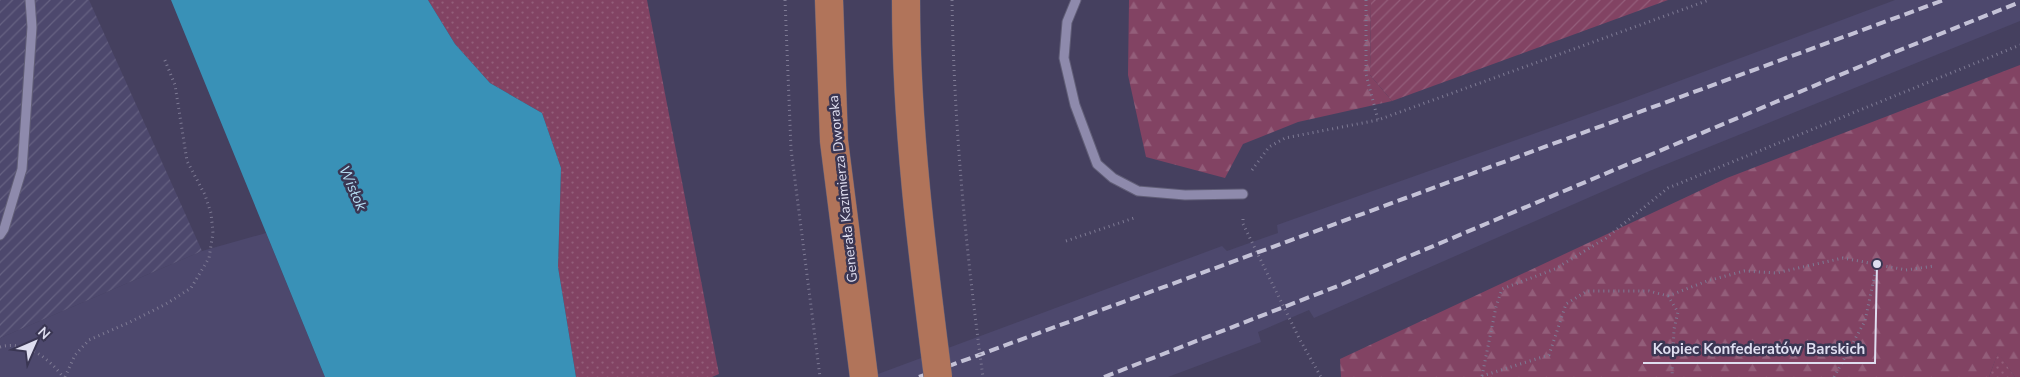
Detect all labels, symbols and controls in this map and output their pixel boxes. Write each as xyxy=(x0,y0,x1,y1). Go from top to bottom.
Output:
street label: Generała Kazimierza Dworaka xyxy=(824,94,862,284)
water label: Wisłok xyxy=(334,162,372,214)
north arrow xyxy=(10,317,60,367)
text: N xyxy=(33,323,54,344)
callout: Kopiec Konfederatów Barskich xyxy=(1643,333,1875,363)
text: Kopiec Konfederatów Barskich xyxy=(1653,339,1865,359)

